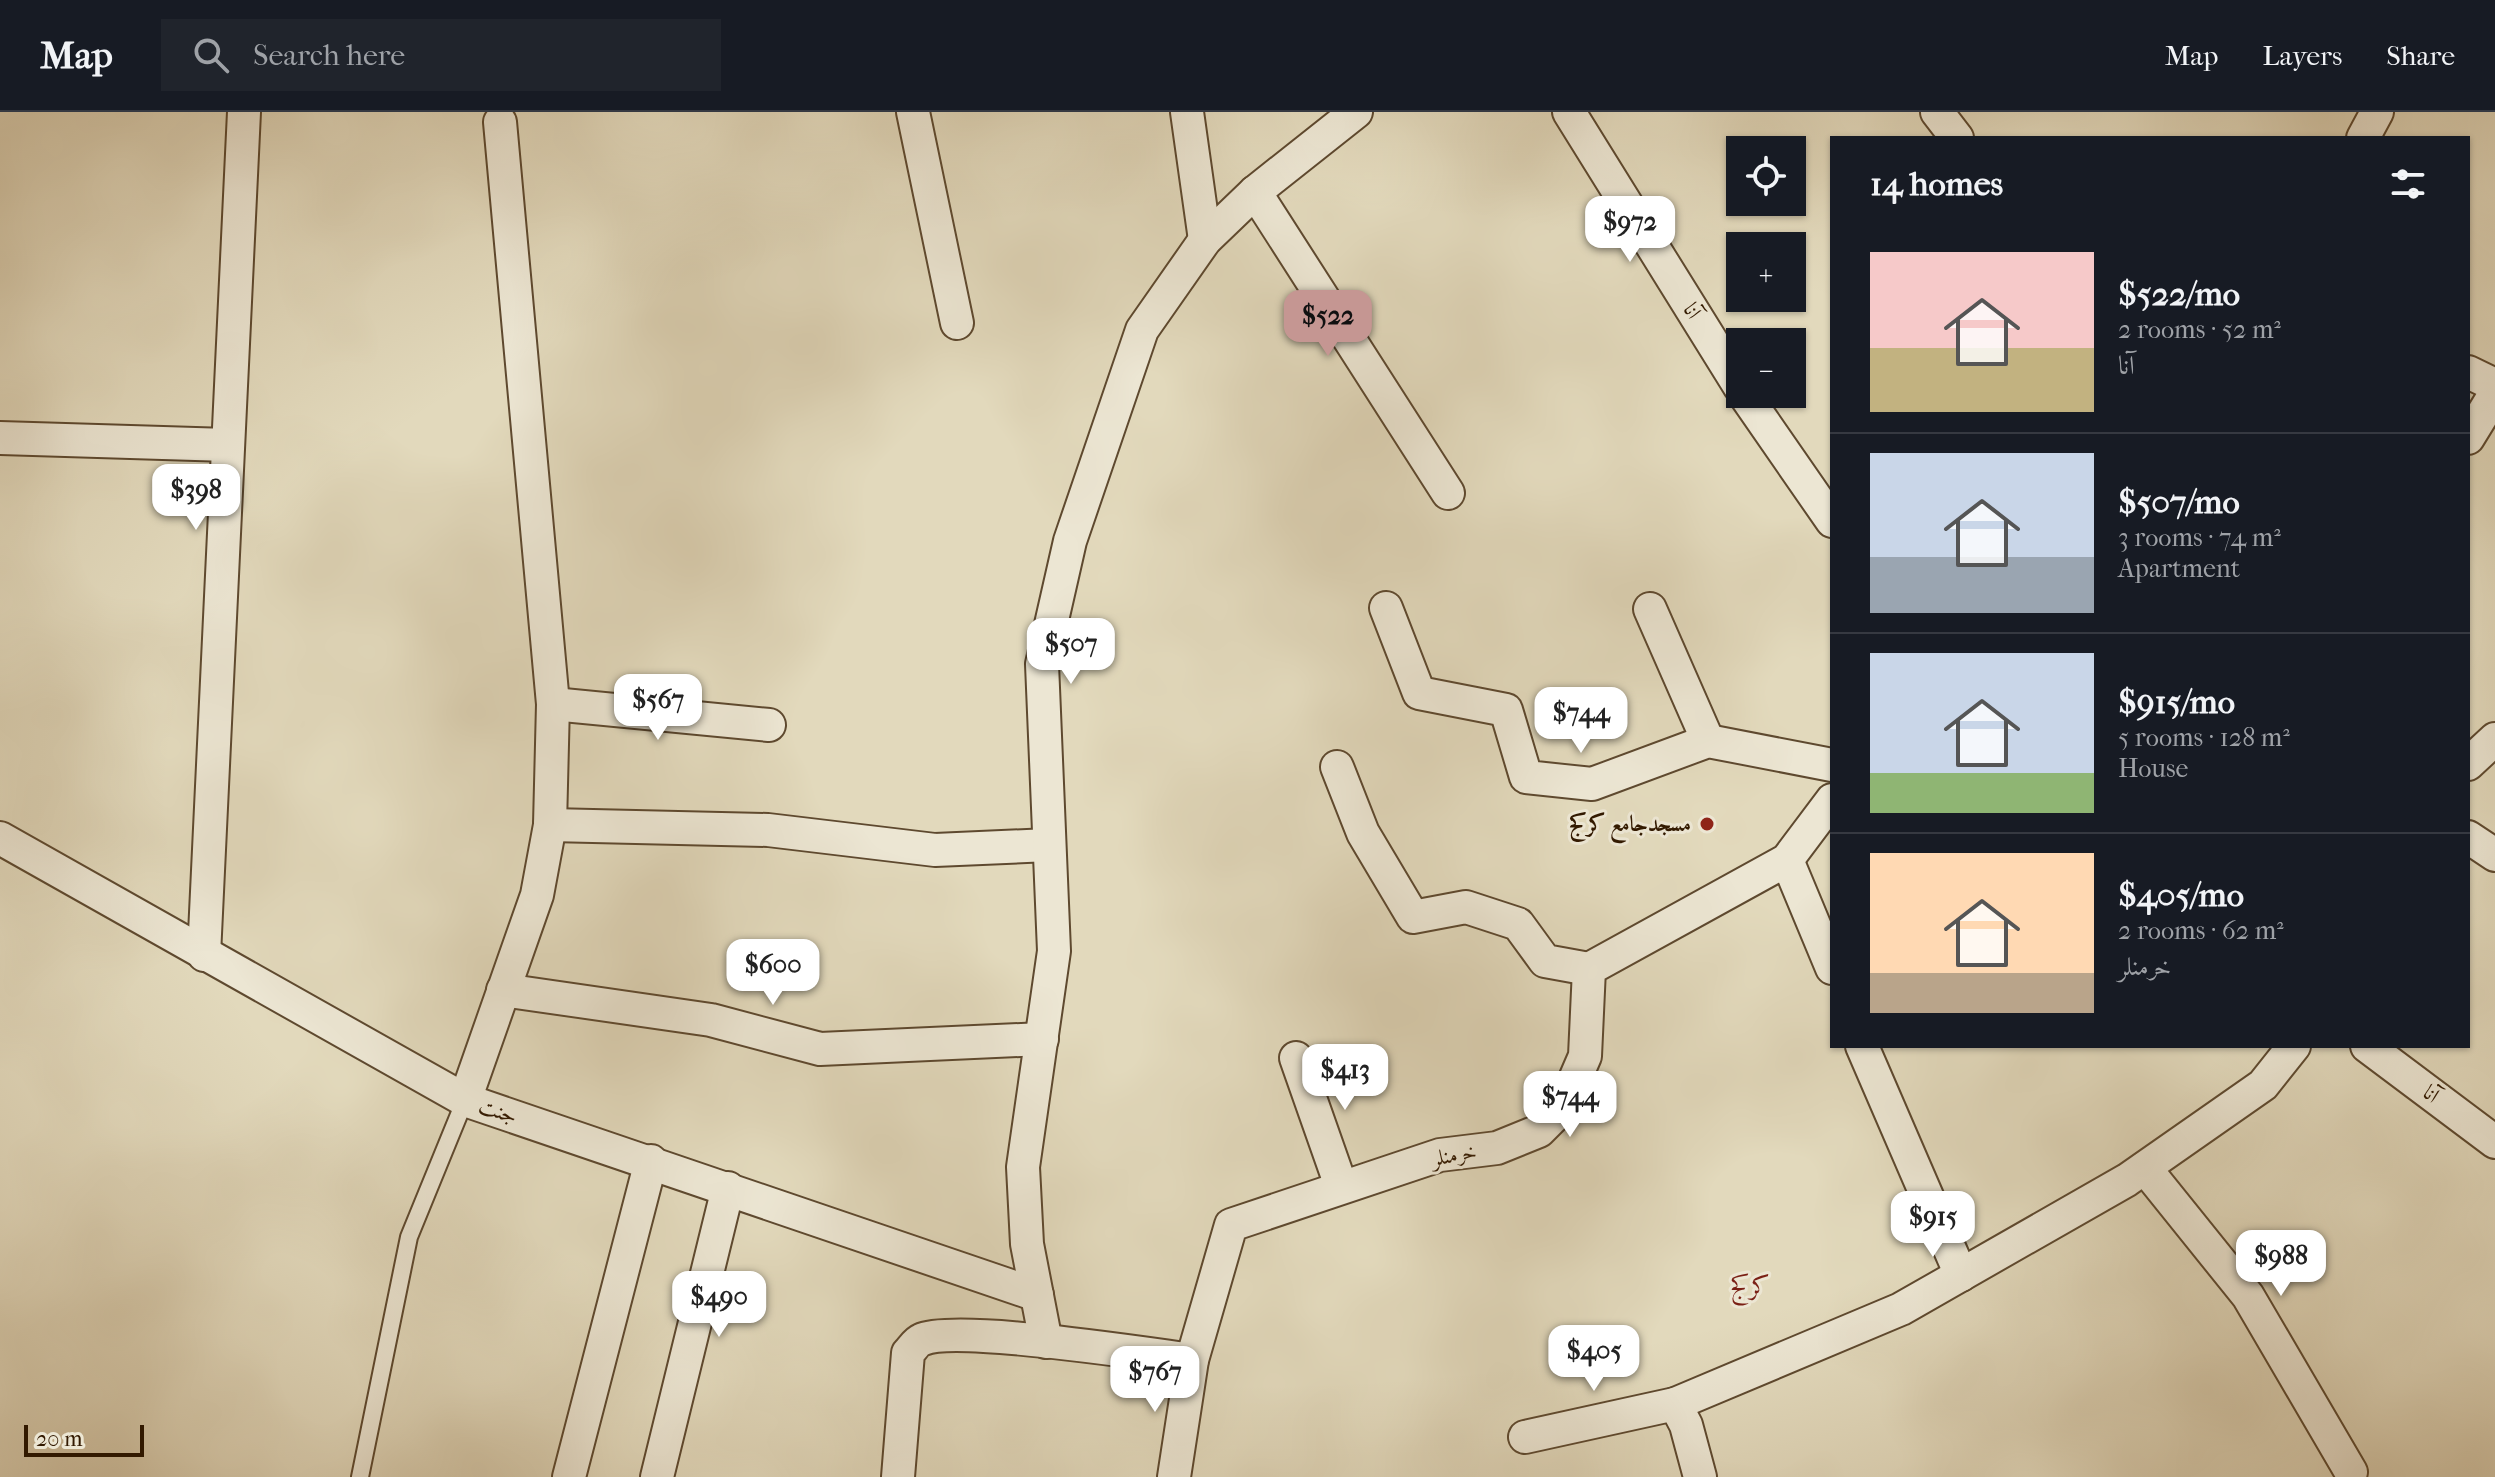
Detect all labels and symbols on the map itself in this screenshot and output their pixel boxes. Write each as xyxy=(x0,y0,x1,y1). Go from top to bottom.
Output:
pin: $972 xyxy=(1583,196,1677,264)
pin: $522 xyxy=(1281,290,1375,358)
street label: آنا xyxy=(1677,298,1709,326)
pin: $398 xyxy=(149,464,243,532)
pin: $507 xyxy=(1024,618,1118,686)
pin: $567 xyxy=(611,674,705,742)
pin: $744 xyxy=(1534,687,1628,755)
place label: مسجدجامع کرکج xyxy=(1569,811,1691,844)
marker: مسجدجامع کرکج xyxy=(1698,815,1716,833)
pin: $600 xyxy=(726,939,820,1007)
pin: $413 xyxy=(1298,1044,1392,1112)
pin: $744 xyxy=(1523,1071,1617,1139)
street label: آنا xyxy=(2418,1079,2447,1110)
street label: جنت xyxy=(475,1093,521,1129)
street label: خرمنلر xyxy=(1428,1138,1479,1173)
pin: $915 xyxy=(1886,1191,1980,1259)
pin: $988 xyxy=(2234,1230,2328,1298)
pin: $490 xyxy=(672,1271,766,1339)
district label: کرکج xyxy=(1730,1272,1770,1306)
pin: $405 xyxy=(1547,1325,1641,1393)
pin: $767 xyxy=(1108,1346,1202,1414)
scale bar xyxy=(24,1421,144,1457)

